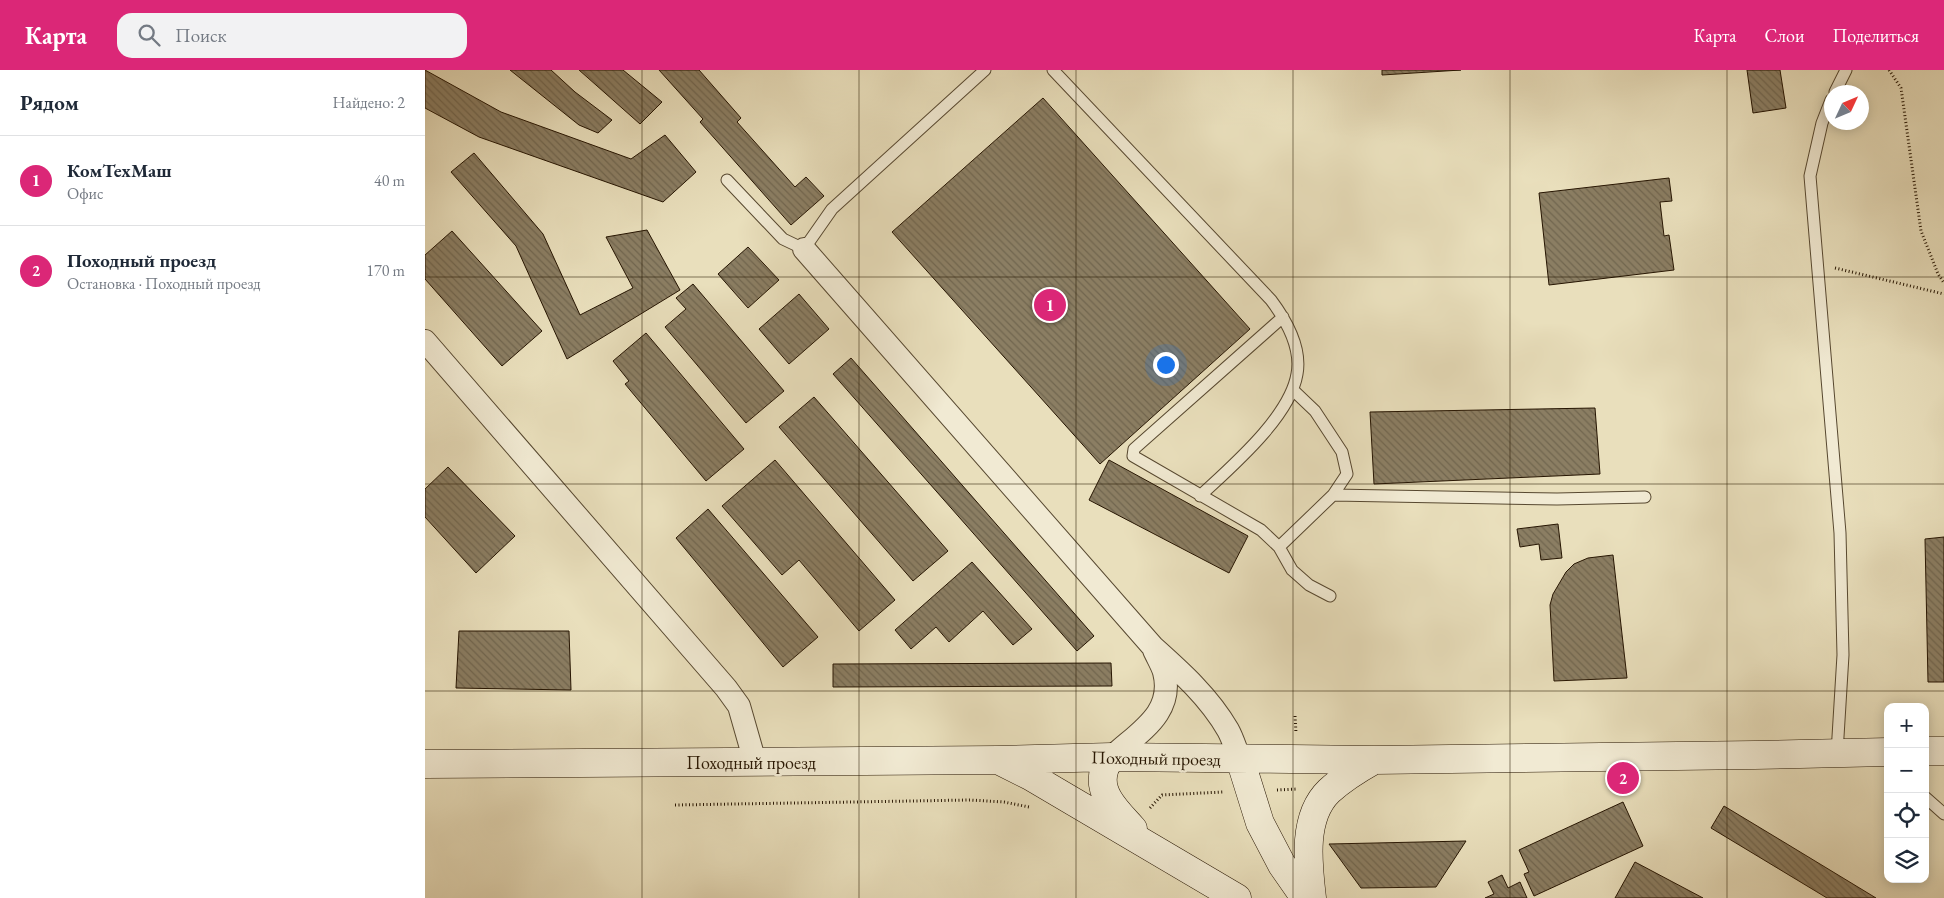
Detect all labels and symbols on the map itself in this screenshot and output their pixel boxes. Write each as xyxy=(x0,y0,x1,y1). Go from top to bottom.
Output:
north arrow xyxy=(1824,85,1869,130)
pin: 1 xyxy=(1034,286,1066,324)
your location xyxy=(1153,352,1179,378)
street label: Походный проезд xyxy=(1091,745,1221,771)
street label: Походный проезд xyxy=(686,751,816,774)
pin: 2 xyxy=(1607,759,1639,797)

